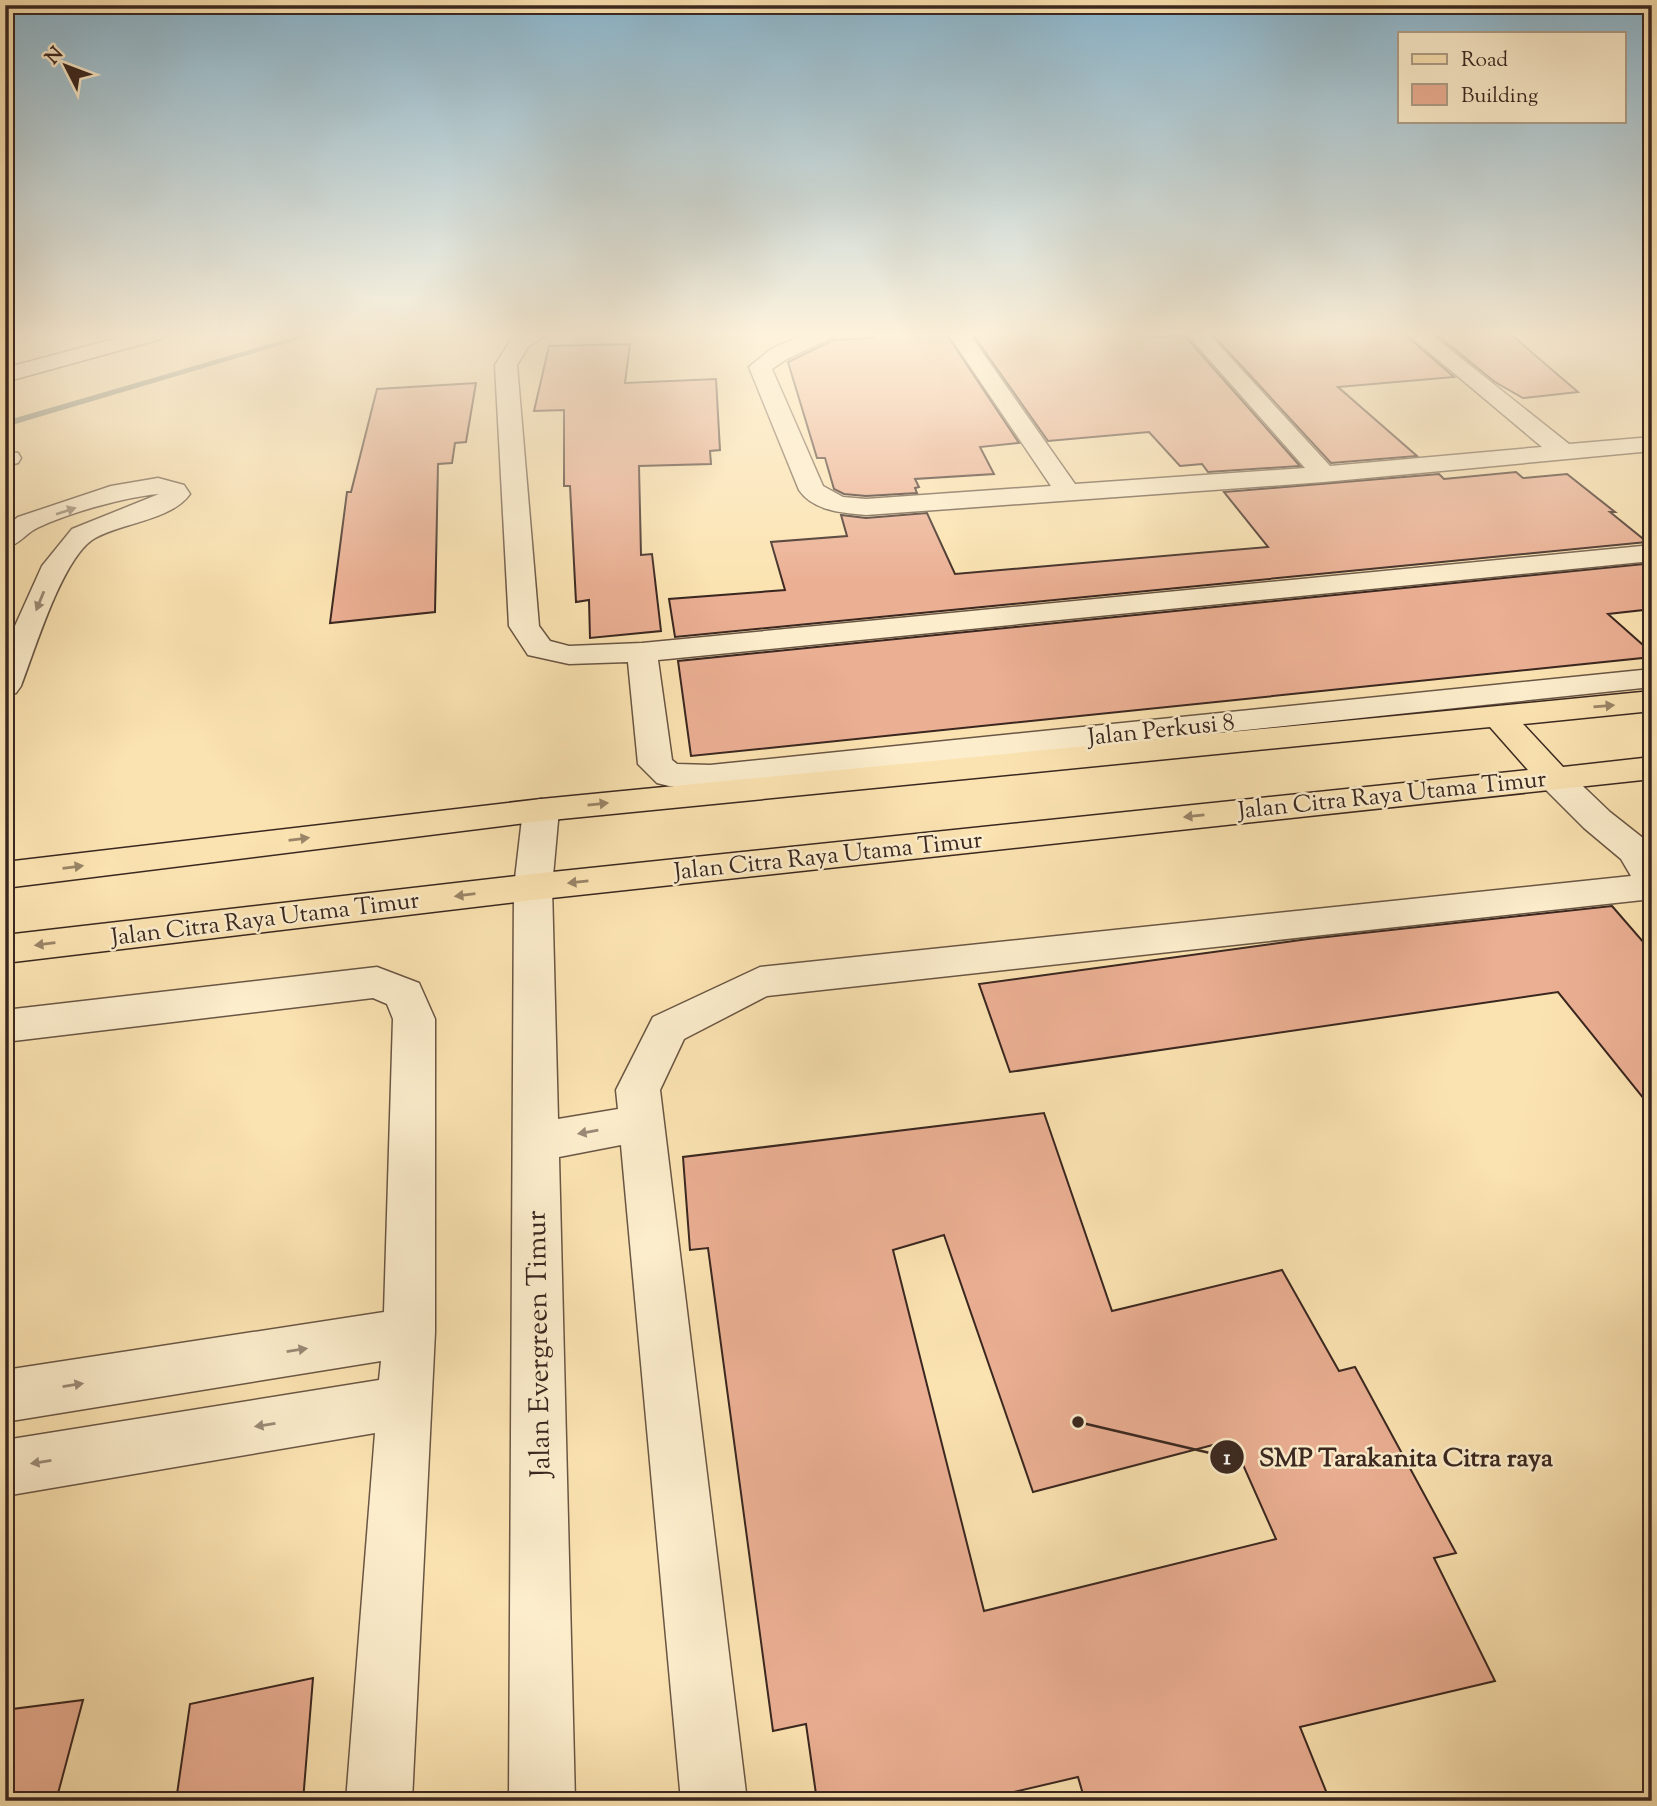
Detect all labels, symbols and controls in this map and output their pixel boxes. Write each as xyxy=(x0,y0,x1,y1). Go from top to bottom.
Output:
north arrow xyxy=(32,32,102,102)
legend xyxy=(1398,32,1626,122)
text: N xyxy=(40,42,70,71)
text: Road xyxy=(1461,46,1508,76)
text: Building xyxy=(1461,82,1538,112)
one-way arrow xyxy=(55,505,76,516)
one-way arrow xyxy=(34,591,46,611)
one-way arrow xyxy=(1594,700,1616,711)
street label: Jalan Perkusi 8 xyxy=(1084,706,1236,756)
street label: Jalan Citra Raya Utama Timur xyxy=(1234,763,1548,829)
one-way arrow xyxy=(587,798,609,809)
one-way arrow xyxy=(1183,810,1205,821)
street label: Jalan Citra Raya Utama Timur xyxy=(670,824,984,890)
one-way arrow xyxy=(288,834,310,845)
one-way arrow xyxy=(62,861,84,872)
one-way arrow xyxy=(567,877,589,888)
street label: Jalan Citra Raya Utama Timur xyxy=(107,884,421,956)
one-way arrow xyxy=(454,890,476,901)
one-way arrow xyxy=(33,939,55,950)
one-way arrow xyxy=(577,1127,599,1138)
street label: Jalan Evergreen Timur xyxy=(518,1210,562,1480)
one-way arrow xyxy=(286,1344,308,1355)
one-way arrow xyxy=(62,1379,84,1390)
one-way arrow xyxy=(254,1420,276,1431)
callout: SMP Tarakanita Citra raya xyxy=(1210,1433,1567,1480)
text: SMP Tarakanita Citra raya xyxy=(1259,1441,1553,1478)
text: 1 xyxy=(1223,1444,1231,1474)
one-way arrow xyxy=(30,1457,52,1468)

